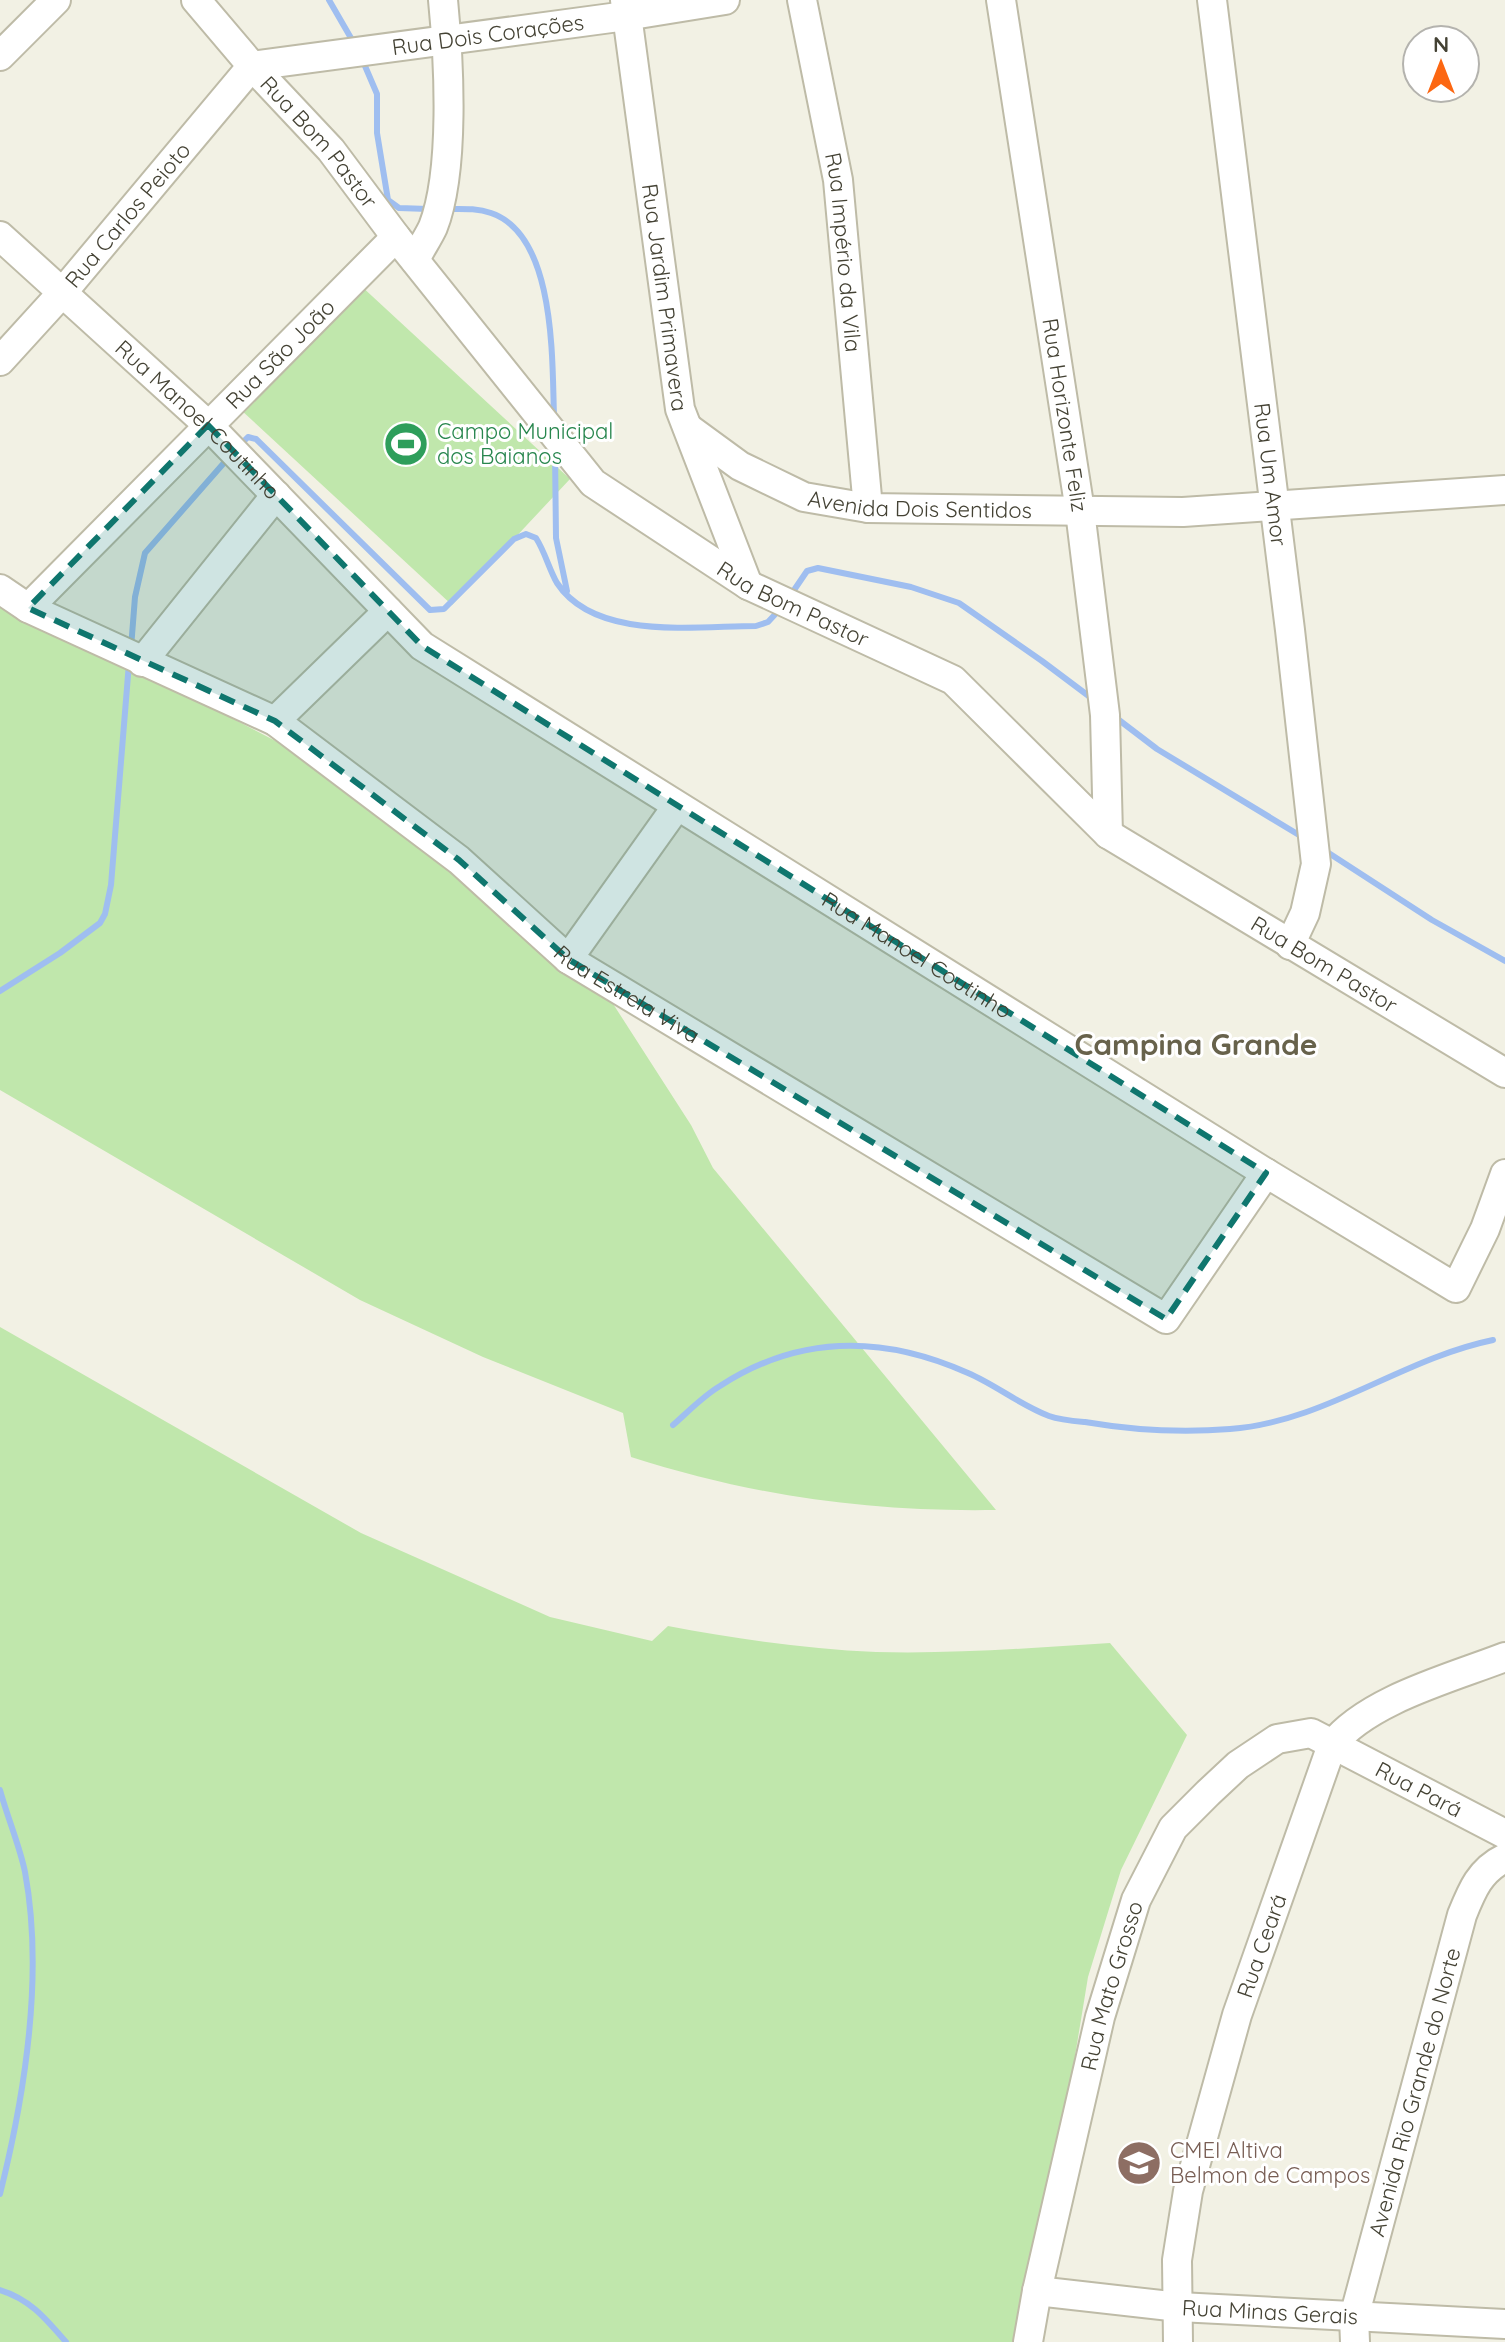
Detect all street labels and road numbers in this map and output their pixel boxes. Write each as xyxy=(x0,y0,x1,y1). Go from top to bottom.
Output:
street label: Rua Dois Corações xyxy=(390,8,586,61)
street label: Rua Bom Pastor xyxy=(254,70,384,214)
street label: Rua Carlos Peioto xyxy=(59,136,196,293)
street label: Rua Império da Vila xyxy=(819,150,868,353)
street label: Rua Jardim Primavera xyxy=(636,182,694,413)
street label: Rua São João xyxy=(219,293,341,415)
street label: Rua Horizonte Feliz xyxy=(1036,316,1094,514)
street label: Rua Manoel Coutinho xyxy=(110,334,286,505)
street label: Rua Um Amor xyxy=(1248,401,1294,548)
street label: Avenida Dois Sentidos xyxy=(806,484,1032,524)
street label: Rua Bom Pastor xyxy=(712,555,874,653)
street label: Rua Manoel Coutinho xyxy=(817,885,1017,1025)
street label: Rua Bom Pastor xyxy=(1246,909,1403,1019)
street label: Rua Estrela Viva xyxy=(548,939,705,1049)
street label: Rua Pará xyxy=(1371,1755,1467,1823)
street label: Rua Ceará xyxy=(1230,1890,1293,2001)
street label: Rua Mato Grosso xyxy=(1074,1898,1149,2073)
street label: Avenida Rio Grande do Norte xyxy=(1362,1944,1467,2240)
street label: Rua Minas Gerais xyxy=(1181,2293,1359,2330)

